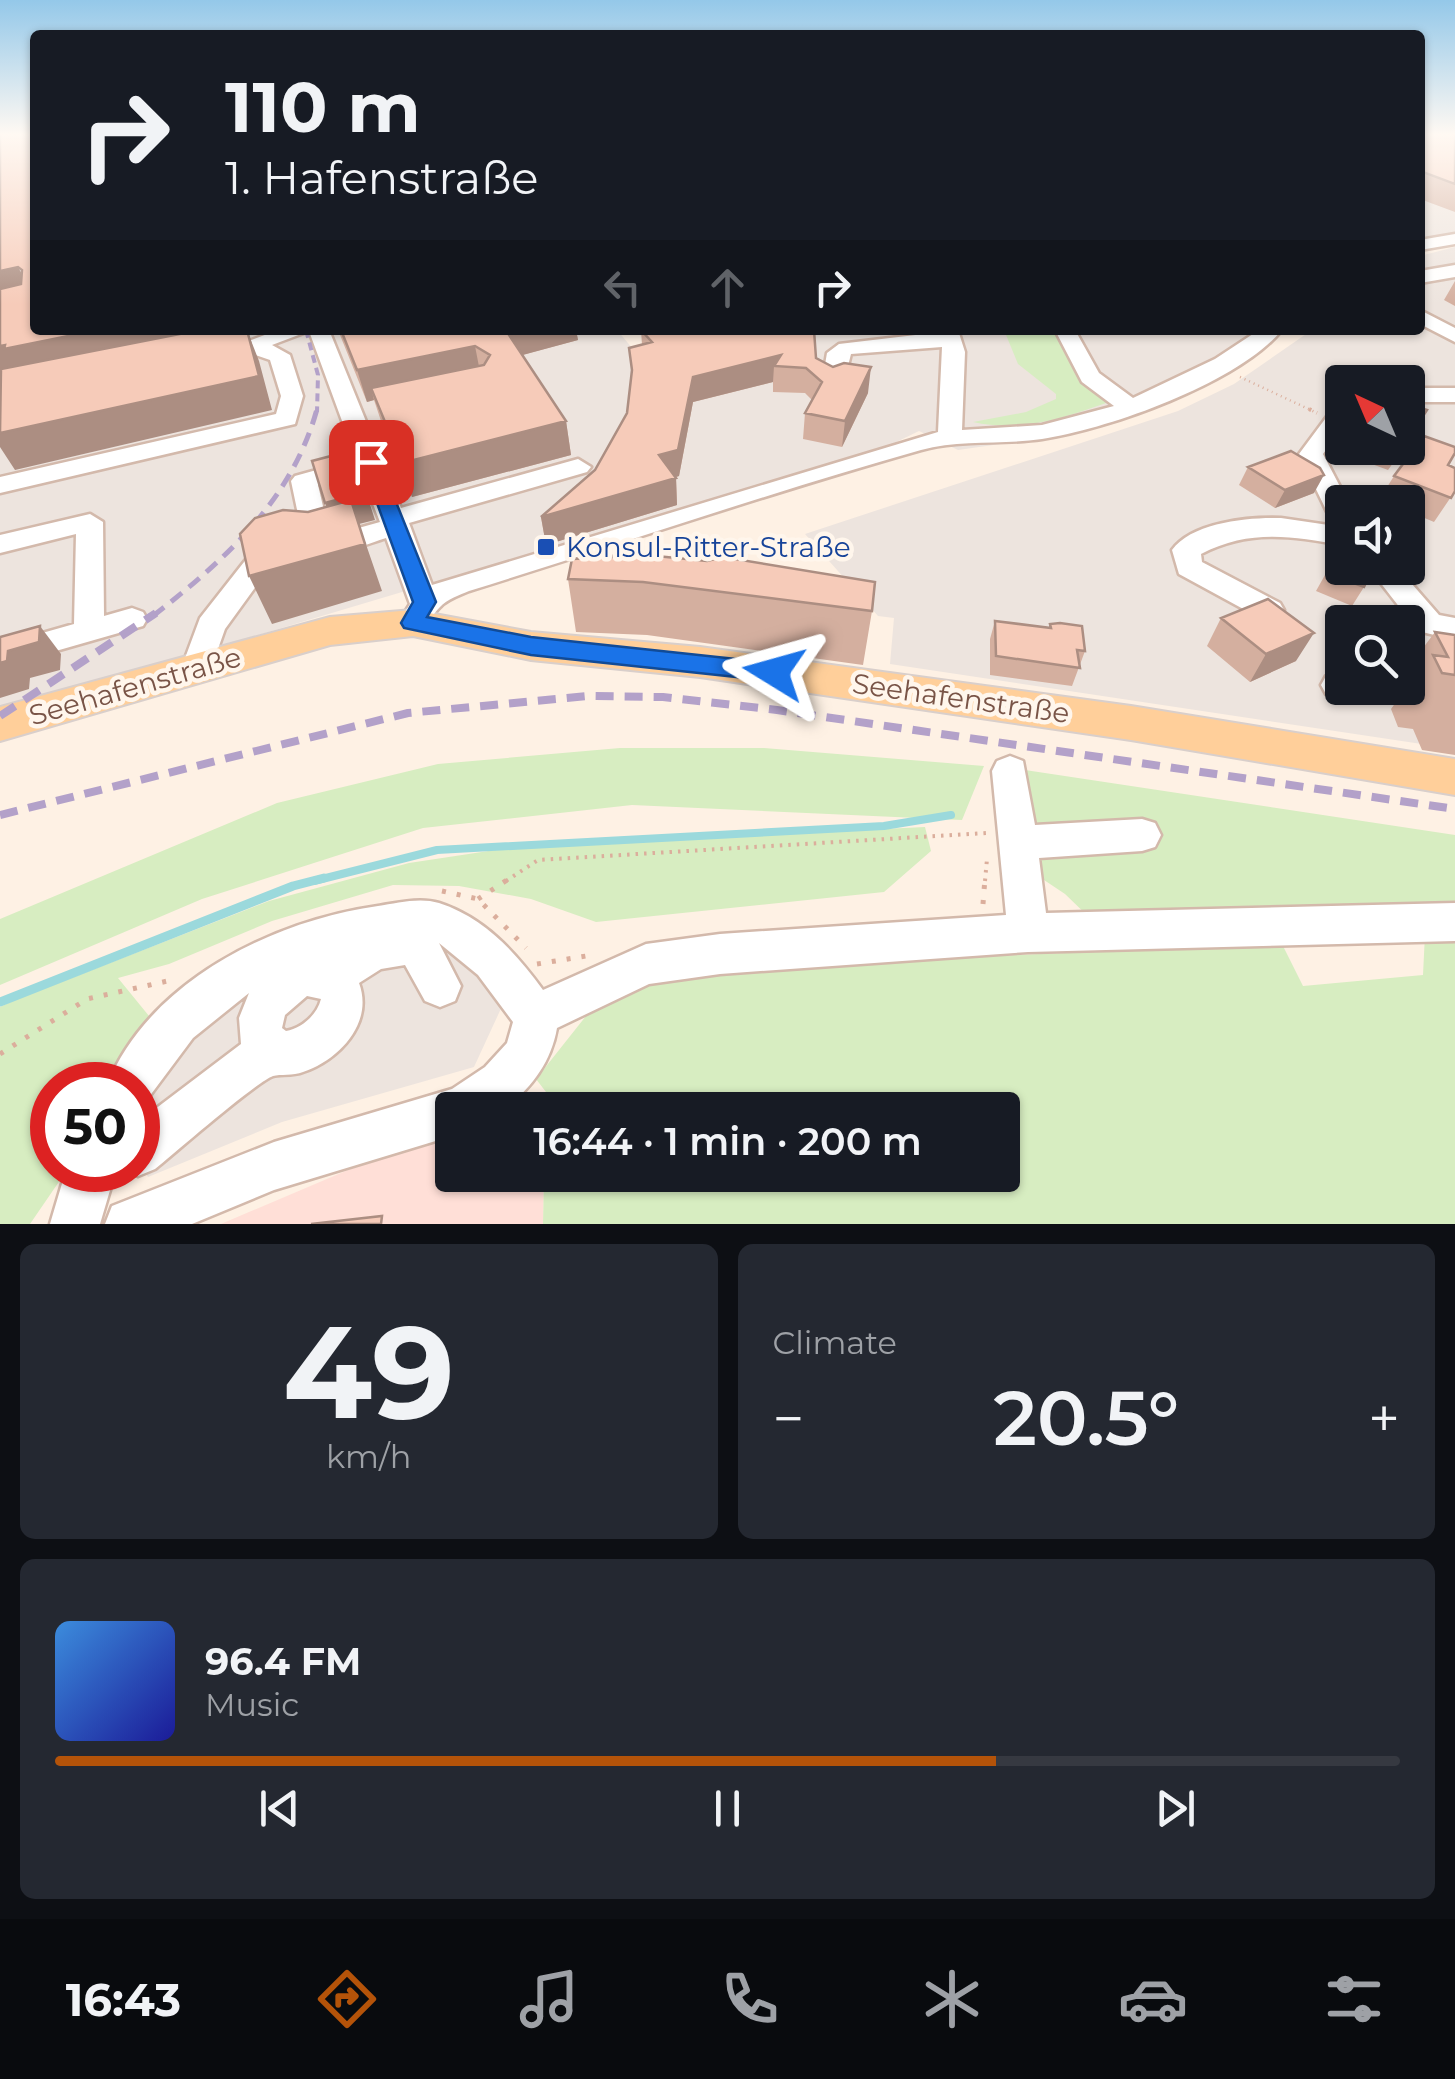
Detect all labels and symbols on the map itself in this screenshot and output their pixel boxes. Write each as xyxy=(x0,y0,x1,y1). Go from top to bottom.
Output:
north arrow xyxy=(1325,365,1425,465)
pin xyxy=(329,420,414,505)
place label: Konsul-Ritter-Straße xyxy=(566,530,851,564)
marker: Konsul-Ritter-Straße xyxy=(535,536,557,558)
position arrow xyxy=(722,620,826,724)
street label: Seehafenstraße xyxy=(25,639,245,733)
street label: Seehafenstraße xyxy=(850,666,1072,730)
speed limit sign: 50 xyxy=(30,1062,160,1192)

